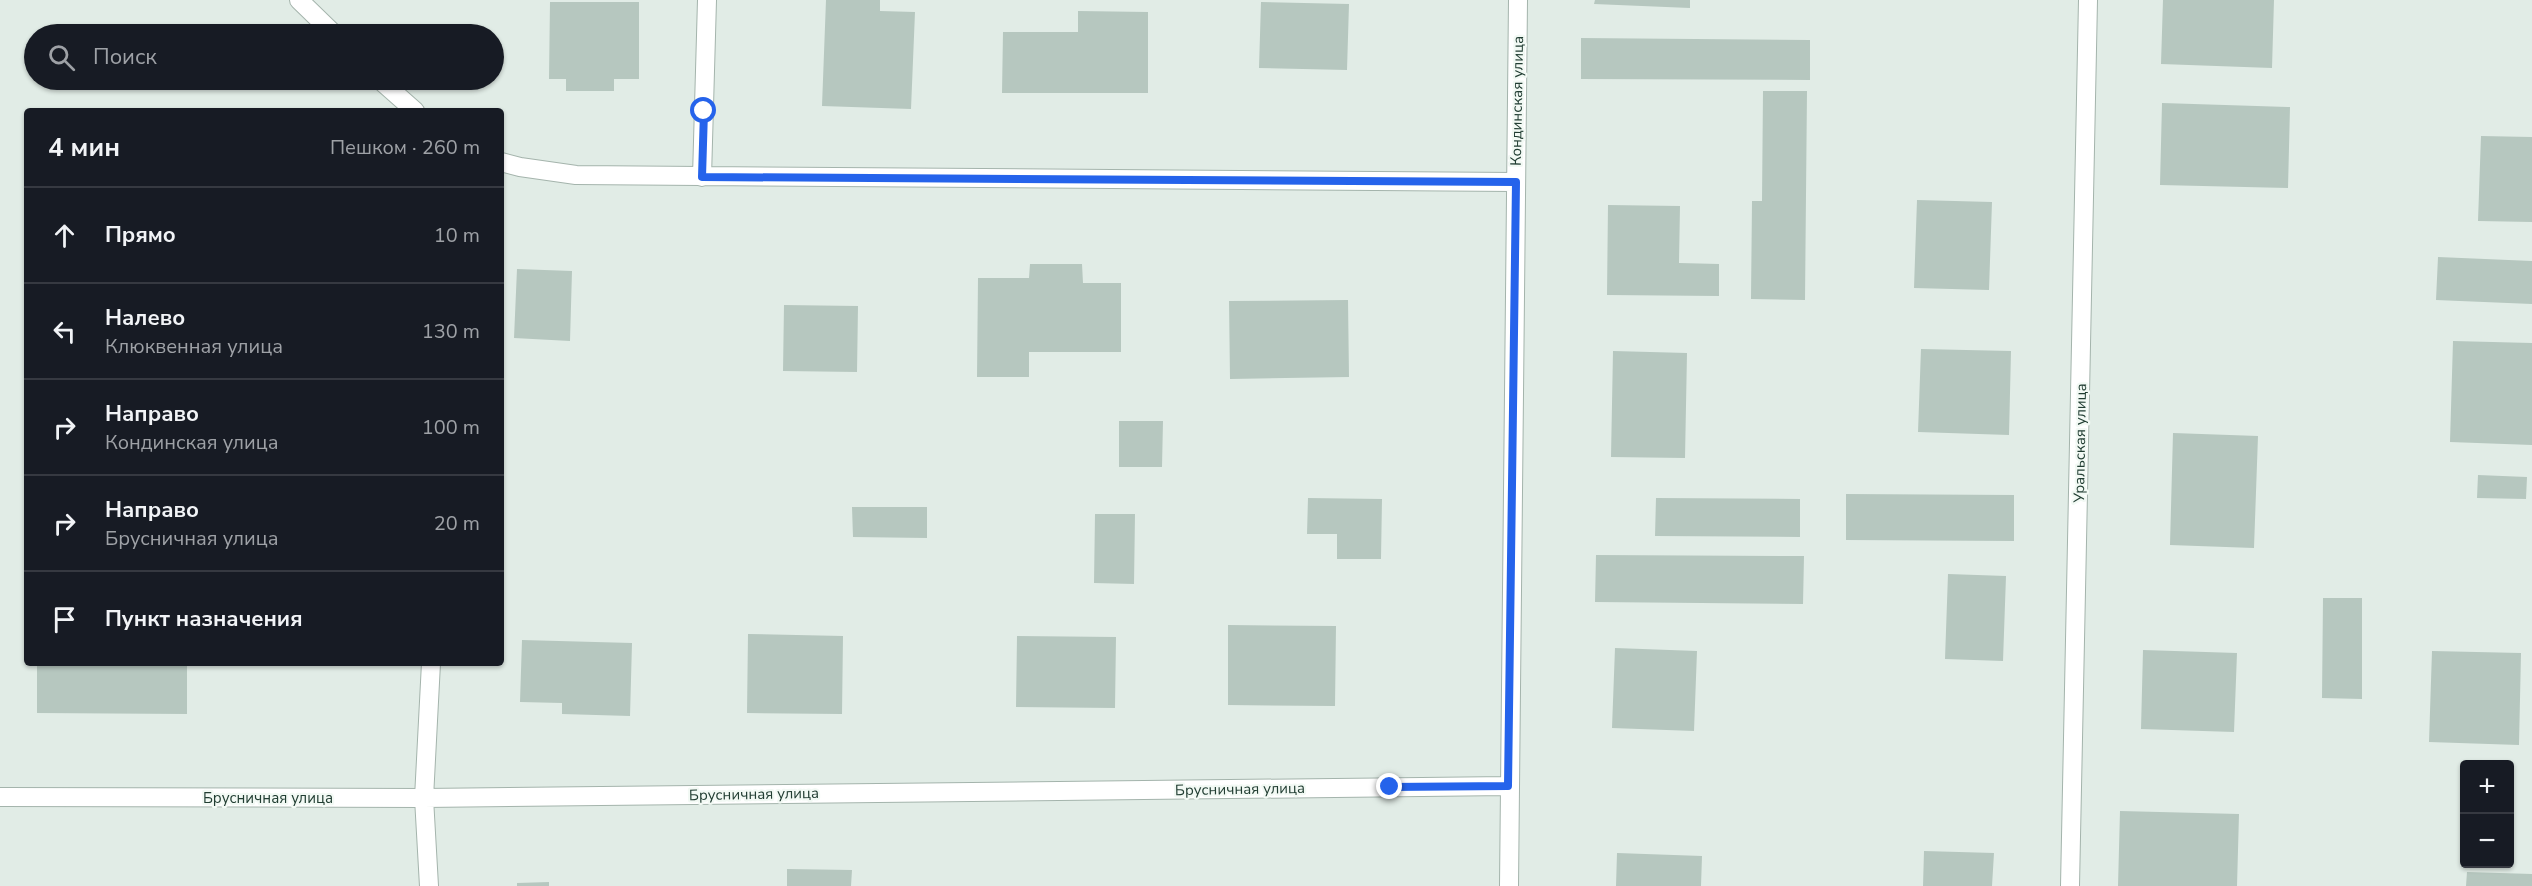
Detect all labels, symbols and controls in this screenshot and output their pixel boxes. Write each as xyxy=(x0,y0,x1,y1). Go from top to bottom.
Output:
search box xyxy=(24,24,504,90)
street label: Кондинская улица xyxy=(1506,36,1528,166)
icon: search xyxy=(45,41,78,74)
text: Поиск xyxy=(93,42,157,72)
route start xyxy=(690,97,716,123)
text: 4 мин xyxy=(48,130,120,165)
text: Пешком · 260 m xyxy=(330,134,480,161)
icon: ahead xyxy=(48,219,81,252)
text: Прямо xyxy=(105,220,176,250)
text: 10 m xyxy=(434,222,480,249)
text: Налево xyxy=(105,303,185,333)
icon: left xyxy=(48,315,81,348)
text: 130 m xyxy=(422,318,480,345)
text: Клюквенная улица xyxy=(105,333,283,360)
street label: Уральская улица xyxy=(2069,383,2091,504)
text: Направо xyxy=(105,399,199,429)
icon: right xyxy=(48,411,81,444)
text: 100 m xyxy=(422,414,480,441)
text: Кондинская улица xyxy=(105,429,278,456)
text: Направо xyxy=(105,495,199,525)
icon: right xyxy=(48,507,81,540)
text: 20 m xyxy=(434,510,480,537)
text: Брусничная улица xyxy=(105,525,278,552)
icon: arrive xyxy=(48,603,81,636)
text: Пункт назначения xyxy=(105,604,303,634)
map controls xyxy=(2460,760,2514,868)
button: + xyxy=(2460,760,2514,814)
route end xyxy=(1376,773,1402,799)
street label: Брусничная улица xyxy=(1175,778,1305,800)
street label: Брусничная улица xyxy=(689,783,819,805)
street label: Брусничная улица xyxy=(203,788,333,808)
button: − xyxy=(2460,814,2514,868)

